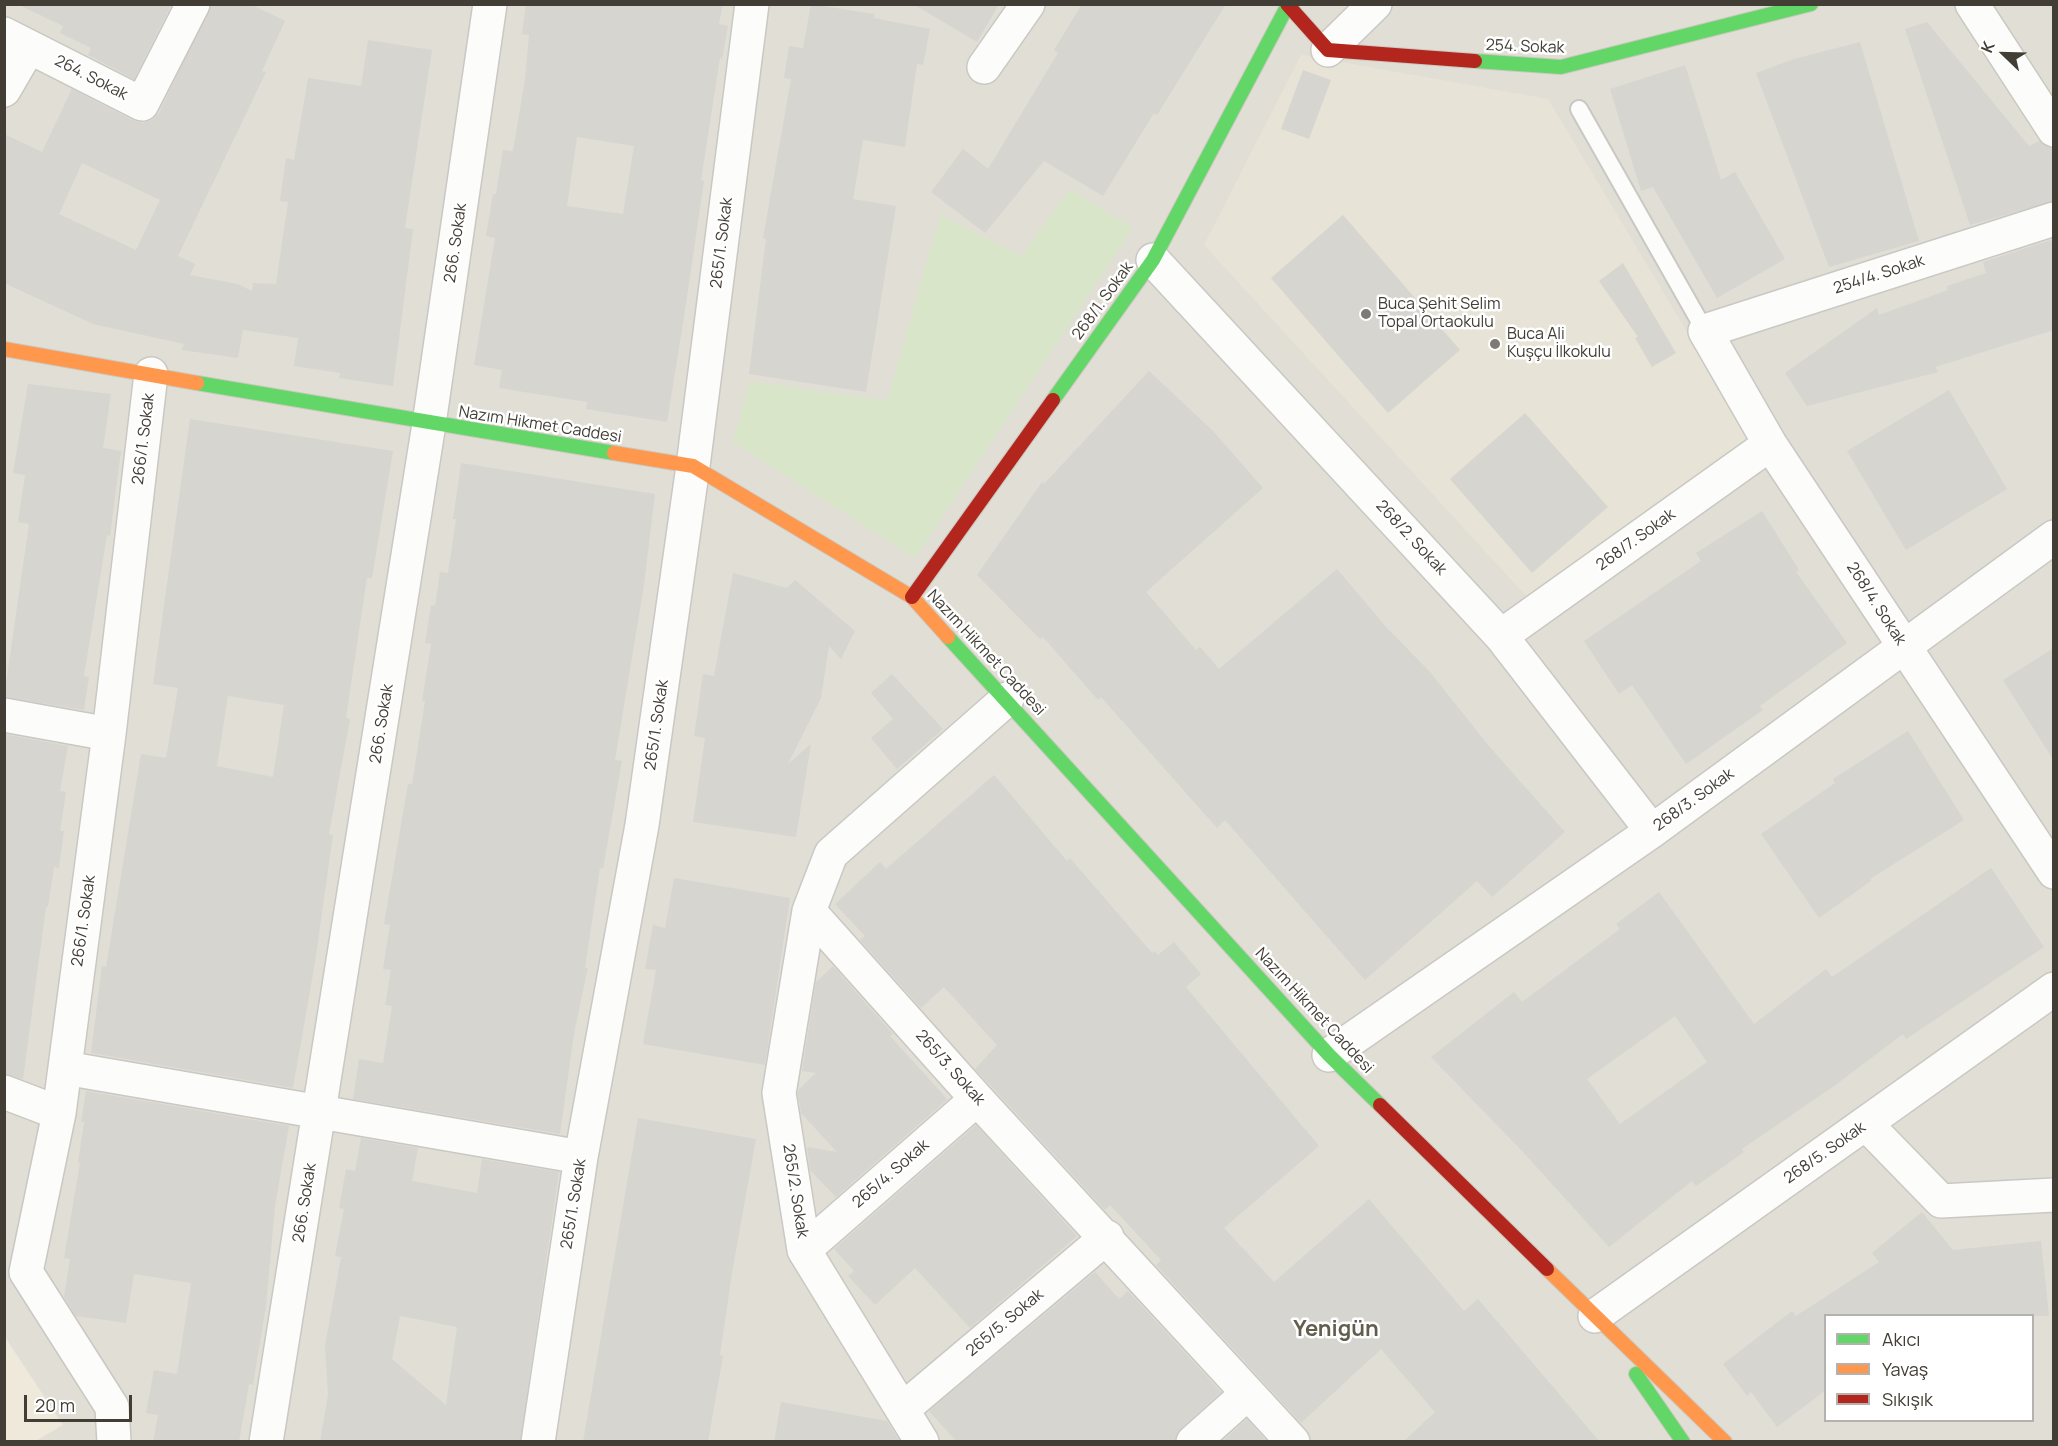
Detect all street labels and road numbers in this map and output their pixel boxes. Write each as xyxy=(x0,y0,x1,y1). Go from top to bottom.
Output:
street label: 254. Sokak xyxy=(1485,36,1565,58)
street label: 264. Sokak xyxy=(51,51,131,105)
street label: 265/1. Sokak xyxy=(707,196,737,290)
street label: 266. Sokak xyxy=(441,202,471,284)
street label: 254/4. Sokak xyxy=(1831,251,1927,299)
street label: 268/1. Sokak xyxy=(1068,258,1138,344)
street label: 266/1. Sokak xyxy=(129,392,159,486)
street label: Nazım Hikmet Caddesi xyxy=(457,403,623,447)
street label: 268/2. Sokak xyxy=(1372,497,1450,579)
street label: 268/7. Sokak xyxy=(1593,505,1679,575)
street label: 268/4. Sokak xyxy=(1842,559,1910,649)
street label: Nazım Hikmet Caddesi xyxy=(923,586,1049,720)
street label: 265/1. Sokak xyxy=(641,678,673,772)
street label: 266. Sokak xyxy=(366,683,398,765)
street label: 268/3. Sokak xyxy=(1650,764,1738,836)
street label: 266/1. Sokak xyxy=(68,874,100,968)
street label: Nazım Hikmet Caddesi xyxy=(1251,944,1377,1078)
street label: 265/3. Sokak xyxy=(911,1026,989,1110)
street label: 268/5. Sokak xyxy=(1781,1118,1869,1188)
street label: 265/4. Sokak xyxy=(849,1136,933,1212)
street label: 265/2. Sokak xyxy=(778,1143,812,1239)
street label: 265/1. Sokak xyxy=(557,1157,591,1251)
street label: 266. Sokak xyxy=(289,1162,321,1244)
street label: 265/5. Sokak xyxy=(962,1285,1048,1361)

